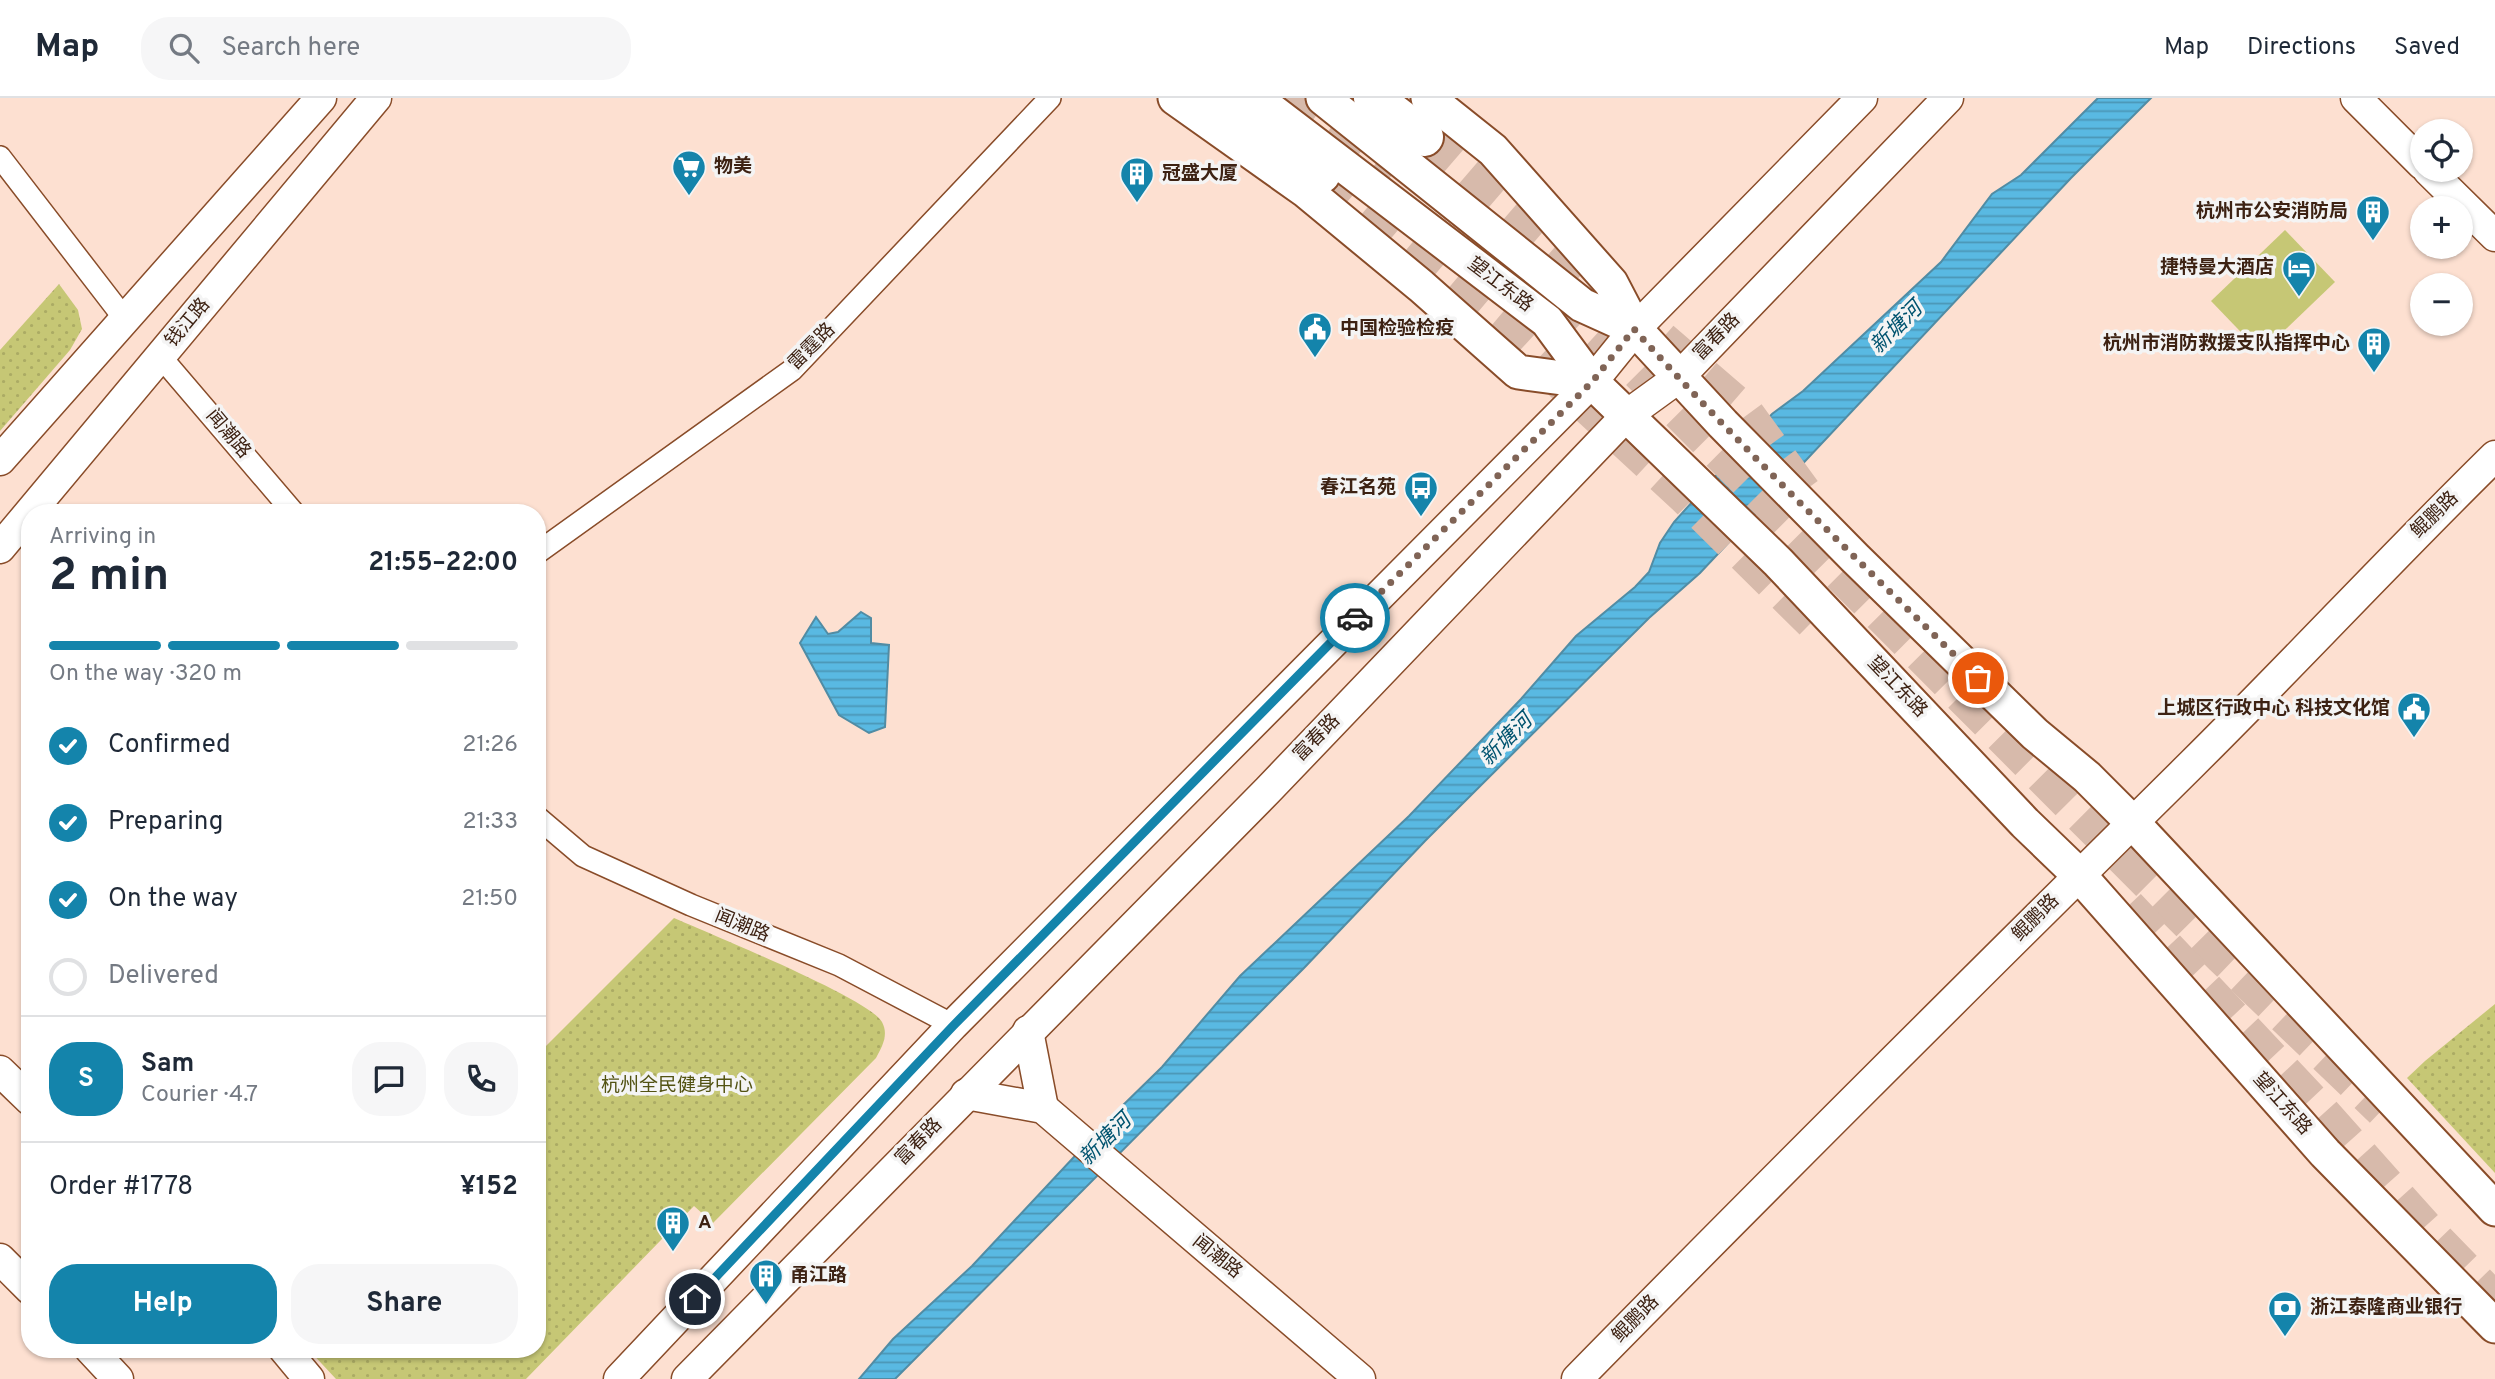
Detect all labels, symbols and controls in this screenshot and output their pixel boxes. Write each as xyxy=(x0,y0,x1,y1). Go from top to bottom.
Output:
search box xyxy=(141,17,631,80)
text: Map xyxy=(35,27,99,69)
icon: search xyxy=(165,29,203,67)
text: Search here xyxy=(221,32,360,65)
text: Map xyxy=(2164,33,2209,63)
text: Directions xyxy=(2247,33,2356,63)
text: Saved xyxy=(2394,33,2460,63)
map controls xyxy=(2410,119,2473,336)
button: locate xyxy=(2410,119,2473,182)
supermarket icon: 物美 xyxy=(670,148,708,197)
place label: 物美 xyxy=(714,155,752,179)
building icon: 冠盛大厦 xyxy=(1118,155,1156,204)
place label: 冠盛大厦 xyxy=(1162,162,1238,186)
building icon: 杭州市公安消防局 xyxy=(2354,193,2392,242)
button: + xyxy=(2410,196,2473,259)
place label: 杭州市公安消防局 xyxy=(2196,200,2348,224)
hotel icon: 捷特曼大酒店 xyxy=(2280,249,2318,298)
street label: 望江东路 xyxy=(1462,253,1538,317)
place label: 捷特曼大酒店 xyxy=(2160,256,2274,280)
button: − xyxy=(2410,273,2473,336)
street label: 钱江路 xyxy=(160,293,216,353)
water label: 新塘河 xyxy=(1865,293,1932,360)
street label: 富春路 xyxy=(1689,308,1745,366)
public building icon: 中国检验检疫 xyxy=(1296,310,1334,359)
place label: 中国检验检疫 xyxy=(1340,317,1454,341)
street label: 雷霆路 xyxy=(783,318,841,376)
building icon: 杭州市消防救援支队指挥中心 xyxy=(2355,325,2393,374)
place label: 杭州市消防救援支队指挥中心 xyxy=(2103,332,2350,356)
street label: 闻潮路 xyxy=(200,404,256,464)
bus stop icon: 春江名苑 xyxy=(1402,469,1440,518)
place label: 春江名苑 xyxy=(1320,476,1396,500)
street label: 鲲鹏路 xyxy=(2406,487,2464,543)
text: Arriving in xyxy=(49,523,156,552)
text: 21:55–22:00 xyxy=(368,547,518,580)
text: 2 min xyxy=(49,548,169,607)
courier xyxy=(1320,583,1390,653)
icon: car xyxy=(1336,599,1374,637)
pin xyxy=(1948,648,2008,708)
street label: 望江东路 xyxy=(1862,651,1932,723)
icon: bag xyxy=(1959,659,1997,697)
text: On the way · 320 m xyxy=(49,660,242,689)
public building icon: 上城区行政中心 科技文化馆 xyxy=(2395,690,2433,739)
place label: 上城区行政中心 科技文化馆 xyxy=(2157,697,2390,721)
water label: 新塘河 xyxy=(1475,705,1542,772)
street label: 富春路 xyxy=(1289,709,1345,767)
icon: check xyxy=(49,727,87,765)
text: Confirmed xyxy=(108,729,231,762)
text: 21:26 xyxy=(462,731,518,760)
icon: check xyxy=(49,804,87,842)
text: Preparing xyxy=(108,806,223,839)
text: 21:33 xyxy=(462,808,518,837)
icon: check xyxy=(49,881,87,919)
text: On the way xyxy=(108,883,238,916)
text: 21:50 xyxy=(461,885,518,914)
street label: 鲲鹏路 xyxy=(2007,889,2065,947)
street label: 闻潮路 xyxy=(711,904,773,948)
text: Delivered xyxy=(108,960,219,993)
button: chat xyxy=(352,1042,426,1116)
button: phone xyxy=(444,1042,518,1116)
text: Sam xyxy=(141,1048,194,1081)
text: S xyxy=(78,1063,94,1096)
street label: 望江东路 xyxy=(2248,1068,2316,1140)
park label: 杭州全民健身中心 xyxy=(601,1074,753,1098)
text: Courier · 4.7 xyxy=(141,1081,258,1110)
water label: 新塘河 xyxy=(1074,1105,1141,1172)
street label: 富春路 xyxy=(891,1113,947,1171)
text: Order #1778 xyxy=(49,1171,193,1204)
text: ¥152 xyxy=(460,1171,518,1204)
building icon: A xyxy=(654,1204,692,1253)
place label: A xyxy=(698,1211,712,1235)
street label: 闻潮路 xyxy=(1187,1230,1247,1284)
building icon: 甬江路 xyxy=(747,1257,785,1306)
button: Help xyxy=(49,1264,277,1344)
button: Share xyxy=(291,1264,518,1344)
place label: 甬江路 xyxy=(790,1264,847,1288)
pin xyxy=(665,1269,725,1329)
icon: home xyxy=(676,1280,714,1318)
bank icon: 浙江泰隆商业银行 xyxy=(2266,1289,2304,1338)
street label: 鲲鹏路 xyxy=(1608,1290,1664,1348)
place label: 浙江泰隆商业银行 xyxy=(2310,1296,2462,1320)

